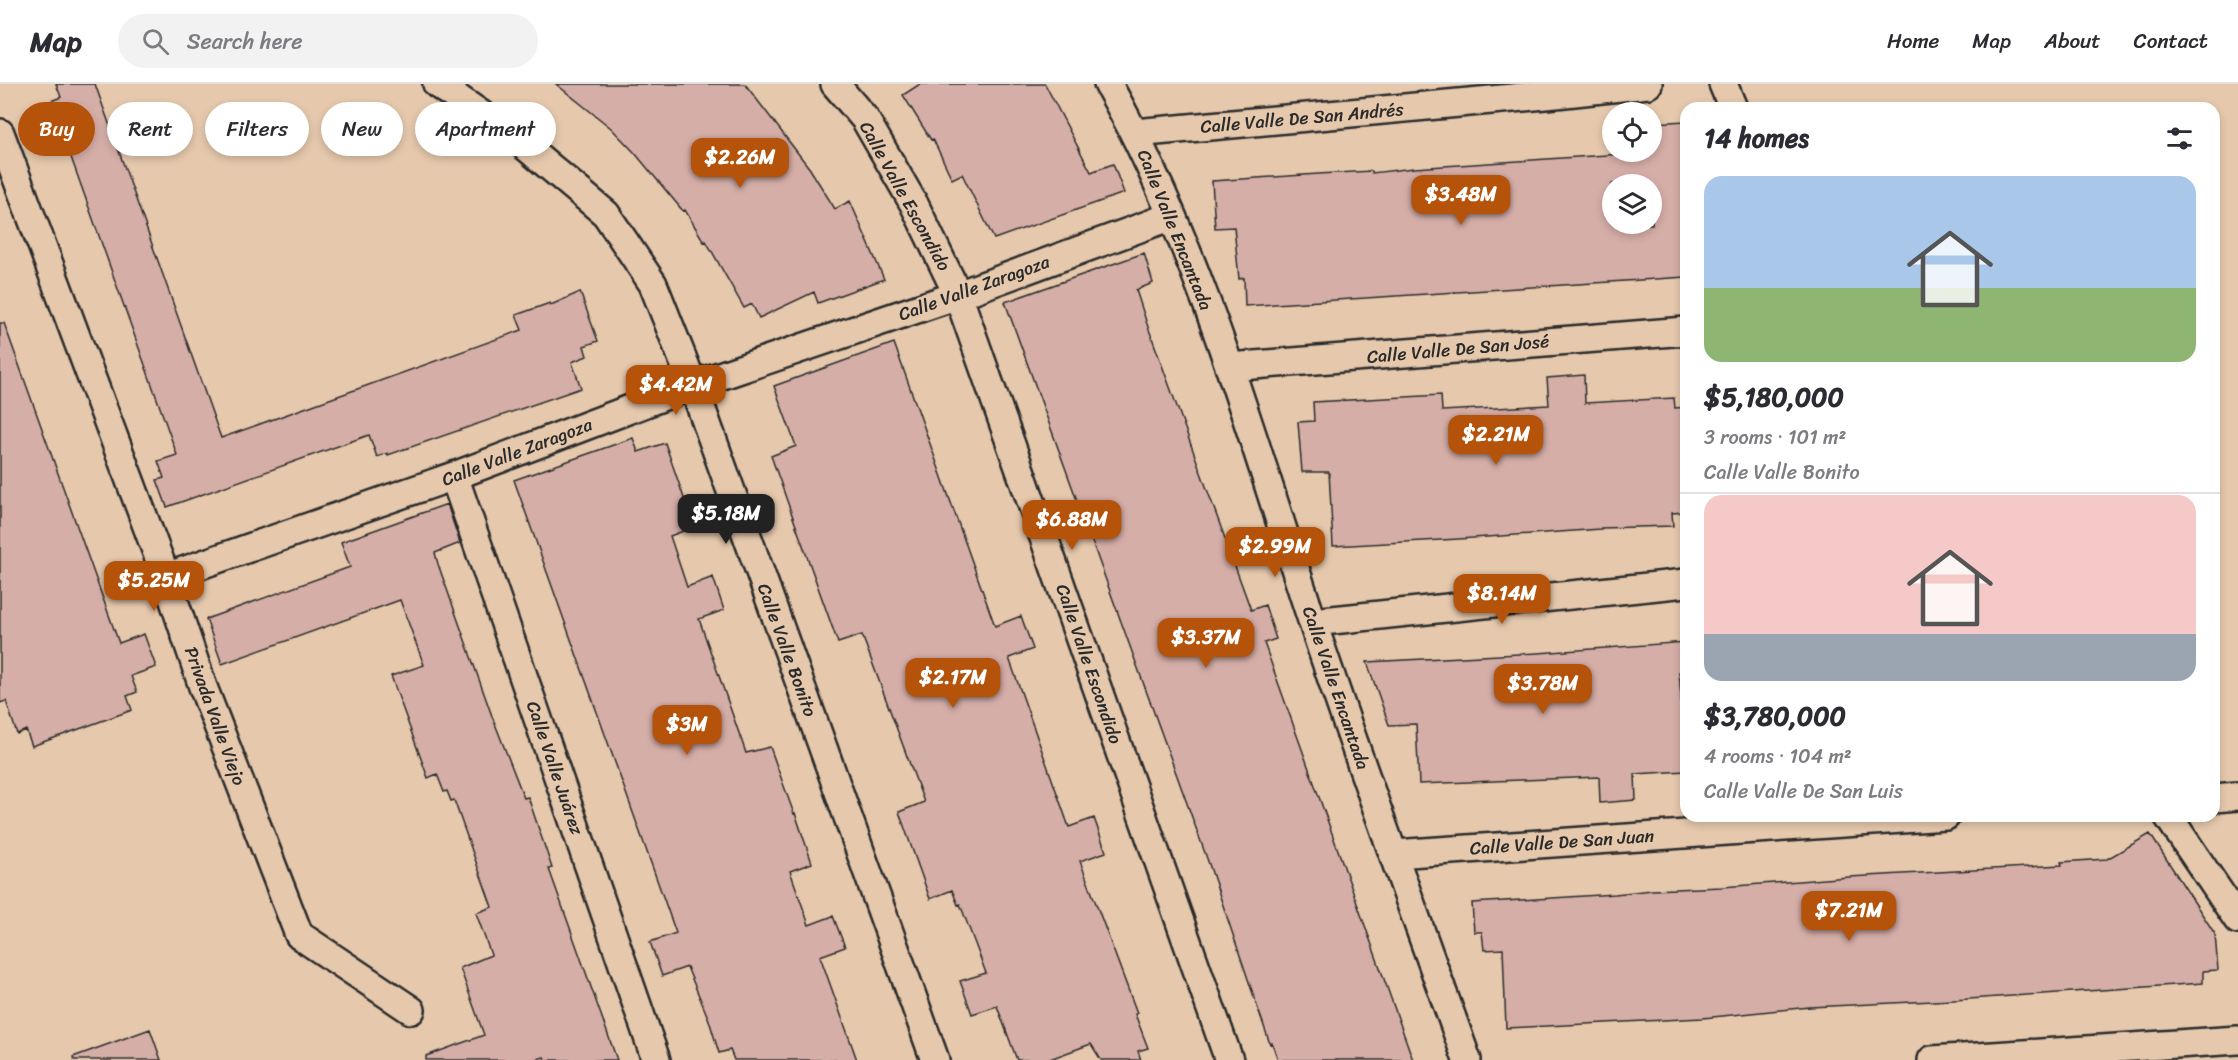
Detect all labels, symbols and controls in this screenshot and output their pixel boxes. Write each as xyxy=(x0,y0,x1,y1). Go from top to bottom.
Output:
search box xyxy=(118,14,538,68)
text: Map xyxy=(30,17,82,66)
text: Search here xyxy=(187,22,303,61)
text: Home xyxy=(1887,22,1939,60)
text: Map xyxy=(1972,22,2011,60)
text: About xyxy=(2044,22,2101,60)
text: Contact xyxy=(2134,22,2208,60)
icon: search xyxy=(139,25,172,58)
street label: Calle Valle De San Andrés xyxy=(1199,93,1406,143)
chip: Buy xyxy=(18,102,95,156)
chip: Rent xyxy=(107,102,193,156)
chip: Filters xyxy=(205,102,309,156)
chip: New xyxy=(321,102,403,156)
chip: Apartment xyxy=(415,102,556,156)
map controls xyxy=(1602,102,1662,234)
button: locate xyxy=(1602,102,1662,162)
street label: Calle Valle Escondido xyxy=(850,115,960,277)
text: 14 homes xyxy=(1704,115,1809,161)
icon: filters xyxy=(2163,122,2196,155)
pin: $2.26M xyxy=(691,138,789,189)
text: $2.26M xyxy=(705,140,775,175)
street label: Calle Valle Encantada xyxy=(1128,145,1222,315)
button: layers xyxy=(1602,174,1662,234)
pin: $3.48M xyxy=(1412,175,1510,226)
text: $3.48M xyxy=(1425,177,1497,212)
icon: home xyxy=(1896,215,2004,323)
street label: Calle Valle Zaragoza xyxy=(894,245,1055,330)
street label: Calle Valle De San José xyxy=(1365,325,1551,373)
pin: $4.42M xyxy=(627,365,725,416)
text: $4.42M xyxy=(640,367,712,402)
text: $5,180,000 xyxy=(1704,374,1844,420)
street label: Calle Valle Zaragoza xyxy=(437,408,598,495)
pin: $2.21M xyxy=(1447,415,1545,466)
text: $2.21M xyxy=(1462,417,1530,452)
text: 3 rooms · 101 m² xyxy=(1704,420,1846,455)
text: Calle Valle Bonito xyxy=(1704,455,1860,490)
pin: $5.18M xyxy=(677,494,775,545)
text: $5.18M xyxy=(692,496,760,531)
pin: $6.88M xyxy=(1023,500,1121,551)
text: $6.88M xyxy=(1036,502,1108,537)
pin: $2.99M xyxy=(1226,527,1324,578)
text: $2.99M xyxy=(1239,529,1311,564)
icon: home xyxy=(1896,534,2004,642)
pin: $5.25M xyxy=(105,561,203,612)
text: $5.25M xyxy=(118,563,190,598)
pin: $8.14M xyxy=(1453,574,1551,625)
text: $8.14M xyxy=(1468,576,1536,611)
street label: Calle Valle Bonito xyxy=(748,579,826,721)
street label: Calle Valle Escondido xyxy=(1047,580,1131,748)
street label: Calle Valle Encantada xyxy=(1293,602,1379,774)
pin: $3.37M xyxy=(1157,618,1255,669)
text: $3.37M xyxy=(1171,620,1241,655)
street label: Privada Valle Viejo xyxy=(175,642,255,790)
pin: $2.17M xyxy=(904,658,1002,709)
text: $2.17M xyxy=(919,660,987,695)
pin: $3.78M xyxy=(1494,664,1592,715)
text: $3.78M xyxy=(1508,666,1578,701)
text: $3,780,000 xyxy=(1704,693,1846,739)
street label: Calle Valle Juárez xyxy=(517,697,593,840)
pin: $3M xyxy=(658,705,716,756)
text: $3M xyxy=(667,707,707,742)
text: 4 rooms · 104 m² xyxy=(1704,739,1852,774)
text: Calle Valle De San Luis xyxy=(1704,774,1903,809)
street label: Calle Valle De San Juan xyxy=(1469,820,1656,864)
pin: $7.21M xyxy=(1800,891,1898,942)
text: $7.21M xyxy=(1815,893,1883,928)

